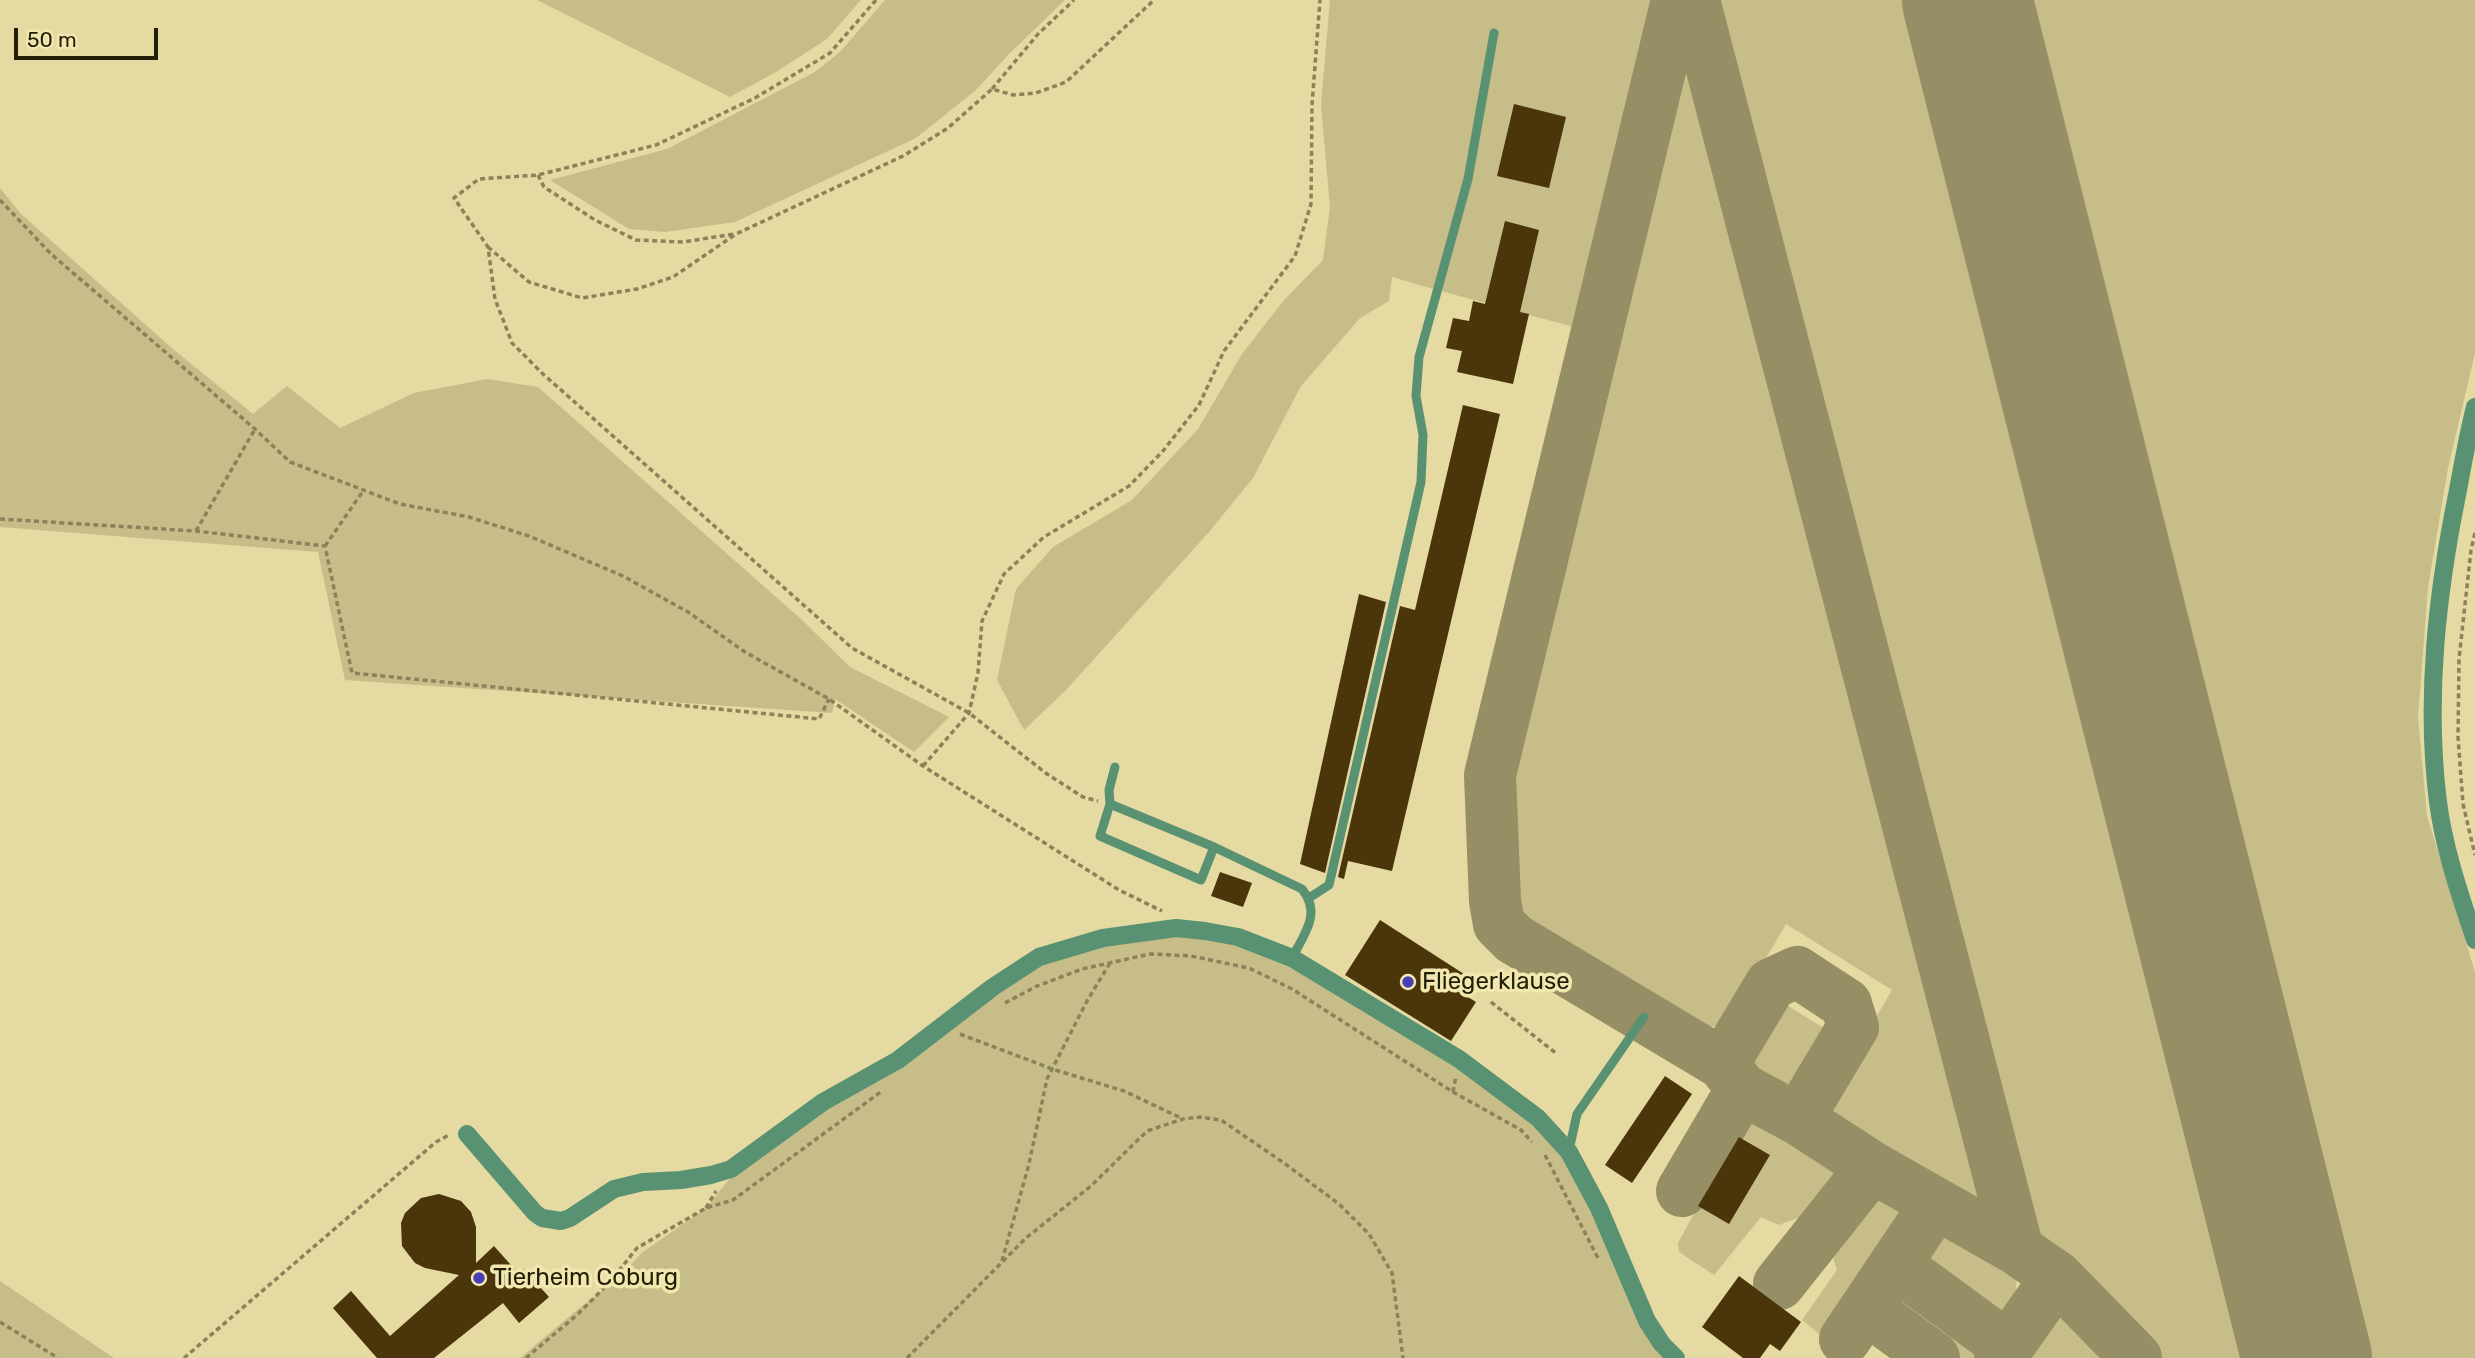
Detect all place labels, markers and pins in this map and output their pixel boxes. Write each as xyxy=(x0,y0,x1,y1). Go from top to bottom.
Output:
place label: Fliegerklause xyxy=(1422,968,1570,996)
marker: Fliegerklause xyxy=(1400,974,1416,990)
place label: Tierheim Coburg xyxy=(493,1264,678,1292)
marker: Tierheim Coburg xyxy=(471,1270,487,1286)

